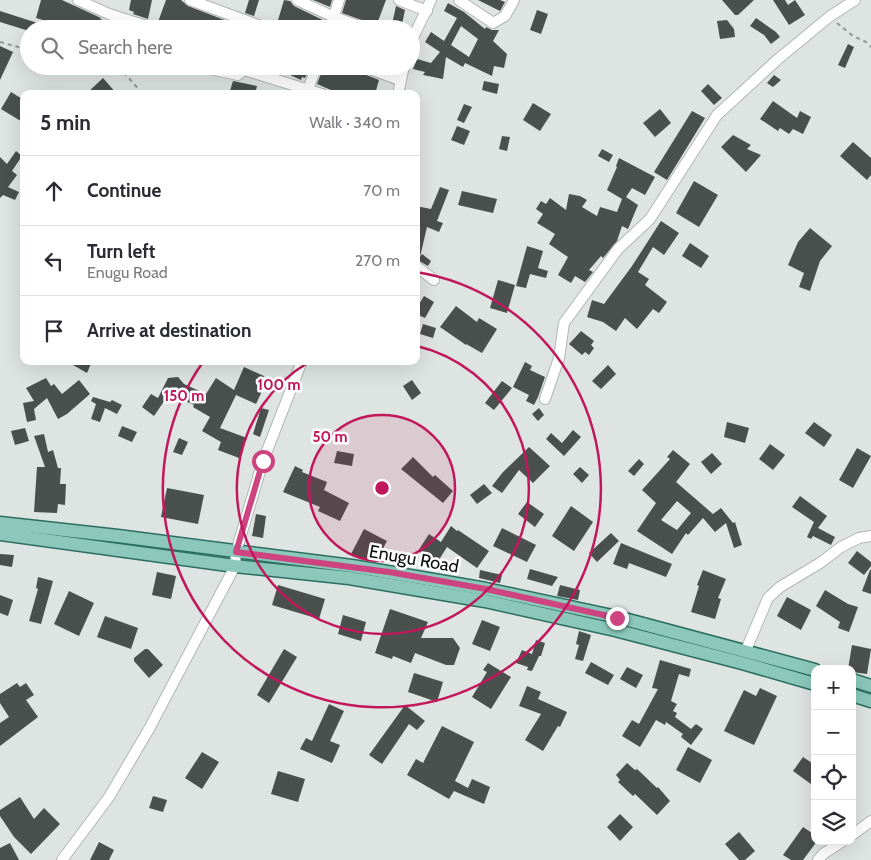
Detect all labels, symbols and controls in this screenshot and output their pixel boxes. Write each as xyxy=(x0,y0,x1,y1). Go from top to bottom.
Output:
search box xyxy=(20,20,420,75)
icon: search xyxy=(38,34,66,62)
text: Search here xyxy=(78,36,172,59)
text: 5 min xyxy=(40,110,91,135)
text: Walk · 340 m xyxy=(309,113,400,132)
icon: ahead xyxy=(40,177,68,205)
text: Continue xyxy=(87,179,161,202)
text: 70 m xyxy=(363,181,400,200)
text: Turn left xyxy=(87,240,155,263)
icon: left xyxy=(40,247,68,275)
text: 270 m xyxy=(355,251,400,270)
text: Enugu Road xyxy=(87,263,168,282)
icon: arrive xyxy=(40,317,68,345)
text: Arrive at destination xyxy=(87,319,251,342)
text: 100 m xyxy=(257,376,301,394)
text: 150 m xyxy=(164,387,204,405)
text: 50 m xyxy=(312,428,348,446)
route start xyxy=(252,450,275,473)
centre of rings xyxy=(373,479,391,497)
street label: Enugu Road xyxy=(367,540,461,578)
route end xyxy=(606,607,629,630)
map controls xyxy=(811,665,856,845)
button: + xyxy=(811,665,856,710)
button: − xyxy=(811,710,856,755)
button: locate xyxy=(811,755,856,800)
button: layers xyxy=(811,800,856,845)

